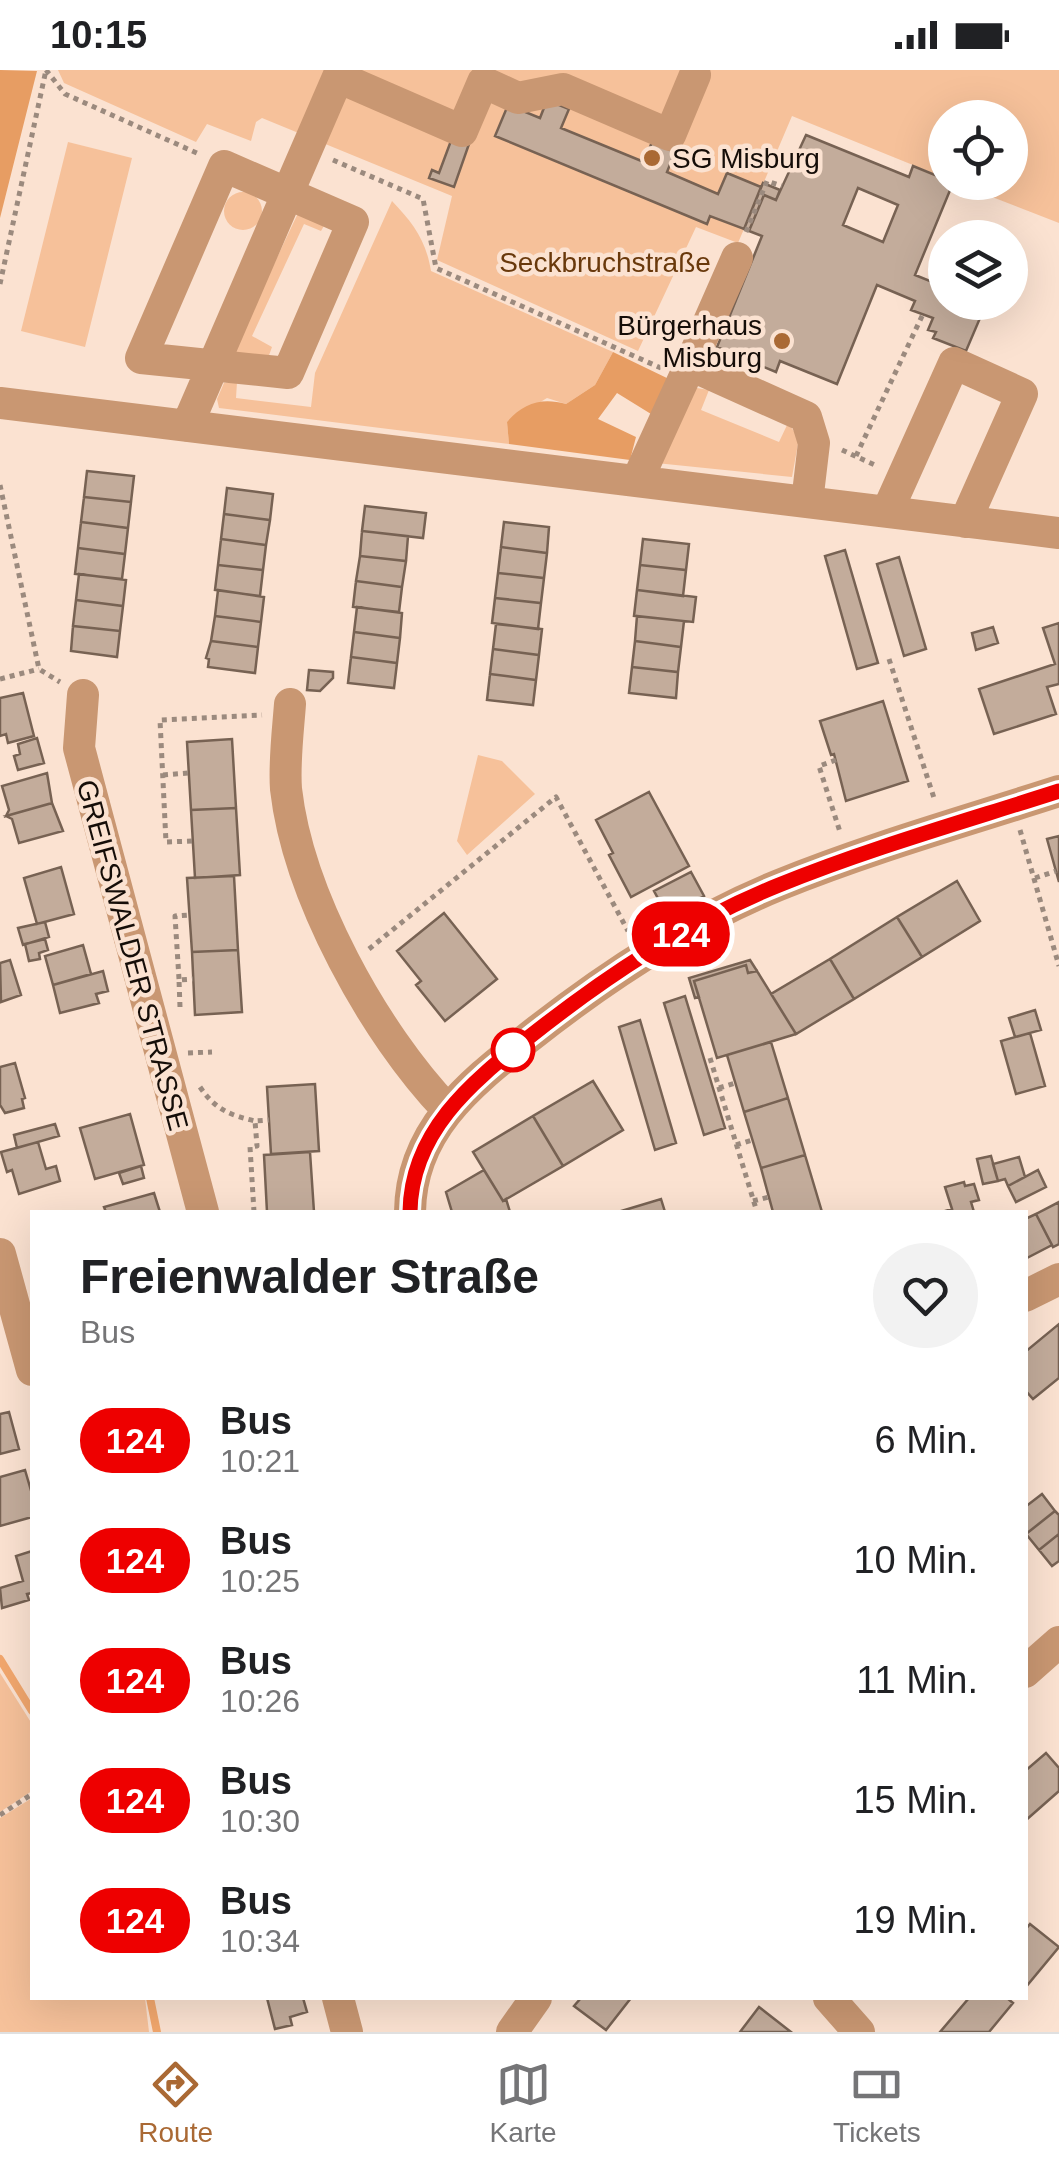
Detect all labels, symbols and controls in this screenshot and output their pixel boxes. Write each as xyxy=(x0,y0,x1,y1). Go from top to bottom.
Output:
text: 10:15 xyxy=(50,14,147,56)
map controls xyxy=(928,100,1028,320)
button: locate xyxy=(928,100,1028,200)
place label: SG Misburg xyxy=(672,143,820,174)
marker: SG Misburg xyxy=(641,147,663,169)
button: layers xyxy=(928,220,1028,320)
park label: Seckbruchstraße xyxy=(499,247,711,278)
place label: Bürgerhaus Misburg xyxy=(617,310,762,373)
marker: Bürgerhaus Misburg xyxy=(771,330,793,352)
street label: GREIFSWALDER STRASSE xyxy=(71,777,194,1134)
line badge: 124 xyxy=(624,902,738,966)
text: 124 xyxy=(652,915,710,954)
unlabelled marker xyxy=(492,1029,534,1071)
button: heart xyxy=(873,1243,978,1348)
text: Freienwalder Straße xyxy=(80,1250,539,1303)
text: Bus xyxy=(80,1314,135,1350)
text: Bus xyxy=(220,1400,292,1442)
text: 6 Min. xyxy=(875,1419,978,1461)
text: 124 xyxy=(106,1421,164,1460)
text: 10:21 xyxy=(220,1443,300,1479)
text: Bus xyxy=(220,1520,292,1562)
text: 10 Min. xyxy=(853,1539,978,1581)
text: 124 xyxy=(106,1541,164,1580)
text: 10:25 xyxy=(220,1563,300,1599)
text: Bus xyxy=(220,1640,292,1682)
text: 11 Min. xyxy=(856,1659,978,1701)
text: 124 xyxy=(106,1661,164,1700)
text: 10:26 xyxy=(220,1683,300,1719)
text: Bus xyxy=(220,1760,292,1802)
text: 15 Min. xyxy=(853,1779,978,1821)
text: 124 xyxy=(106,1781,164,1820)
text: 10:30 xyxy=(220,1803,300,1839)
text: Bus xyxy=(220,1880,292,1922)
text: 19 Min. xyxy=(853,1899,978,1941)
text: 124 xyxy=(106,1901,164,1940)
text: 10:34 xyxy=(220,1923,300,1959)
tab: Route xyxy=(138,2057,213,2149)
tab: Karte xyxy=(490,2057,557,2149)
tab: Tickets xyxy=(833,2057,921,2149)

